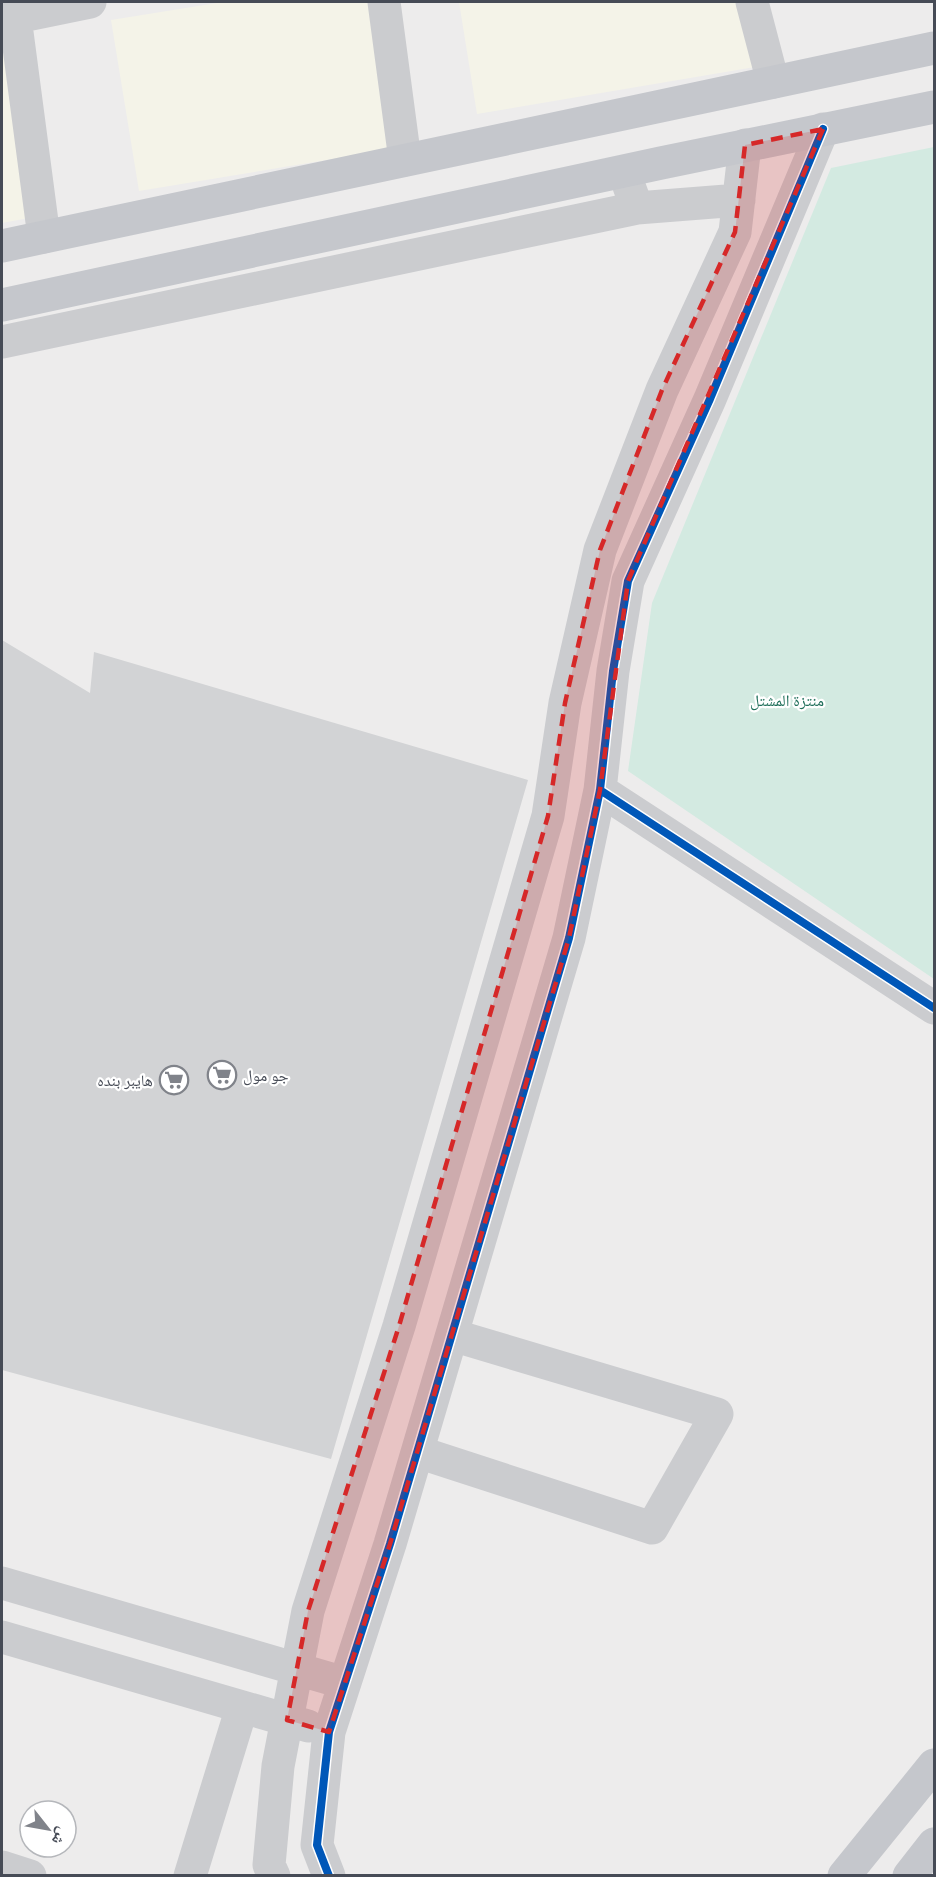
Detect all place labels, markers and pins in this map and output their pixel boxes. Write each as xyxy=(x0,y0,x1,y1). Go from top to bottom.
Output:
supermarket icon: جو مول xyxy=(206,1059,238,1091)
supermarket icon: هايبر بنده xyxy=(158,1064,190,1096)
place label: جو مول xyxy=(243,1066,289,1086)
place label: هايبر بنده xyxy=(97,1071,153,1090)

